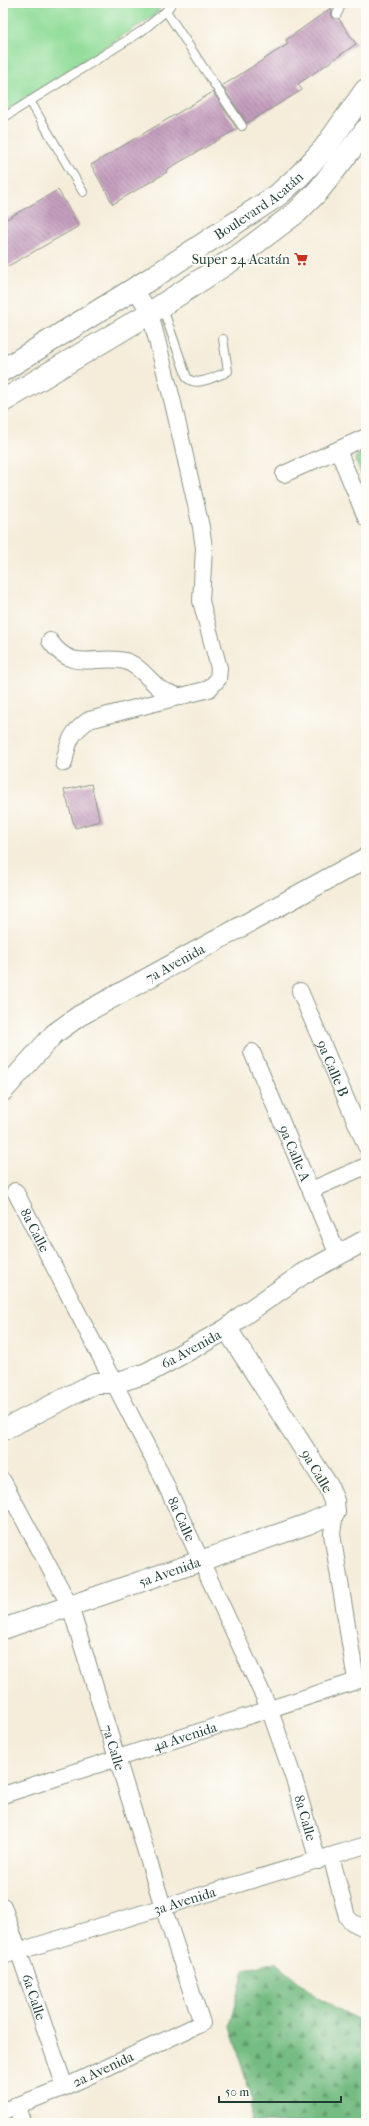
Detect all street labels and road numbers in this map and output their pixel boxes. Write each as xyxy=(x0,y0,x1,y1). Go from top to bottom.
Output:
street label: Boulevard Acatán xyxy=(211,168,307,244)
street label: 7a Avenida xyxy=(143,940,208,987)
street label: 9a Calle B xyxy=(313,1038,352,1099)
street label: 9a Calle A xyxy=(275,1123,314,1185)
street label: 8a Calle xyxy=(16,1206,53,1255)
street label: 6a Avenida xyxy=(158,1326,225,1373)
street label: 9a Calle xyxy=(297,1447,336,1496)
street label: 8a Calle xyxy=(164,1494,199,1544)
street label: 5a Avenida xyxy=(136,1554,203,1591)
street label: 4a Avenida xyxy=(151,1718,220,1755)
street label: 7a Calle xyxy=(98,1723,128,1773)
street label: 8a Calle xyxy=(290,1793,320,1843)
street label: 3a Avenida xyxy=(152,1883,218,1918)
street label: 6a Calle xyxy=(18,1972,49,2022)
street label: 2a Avenida xyxy=(70,2048,137,2091)

